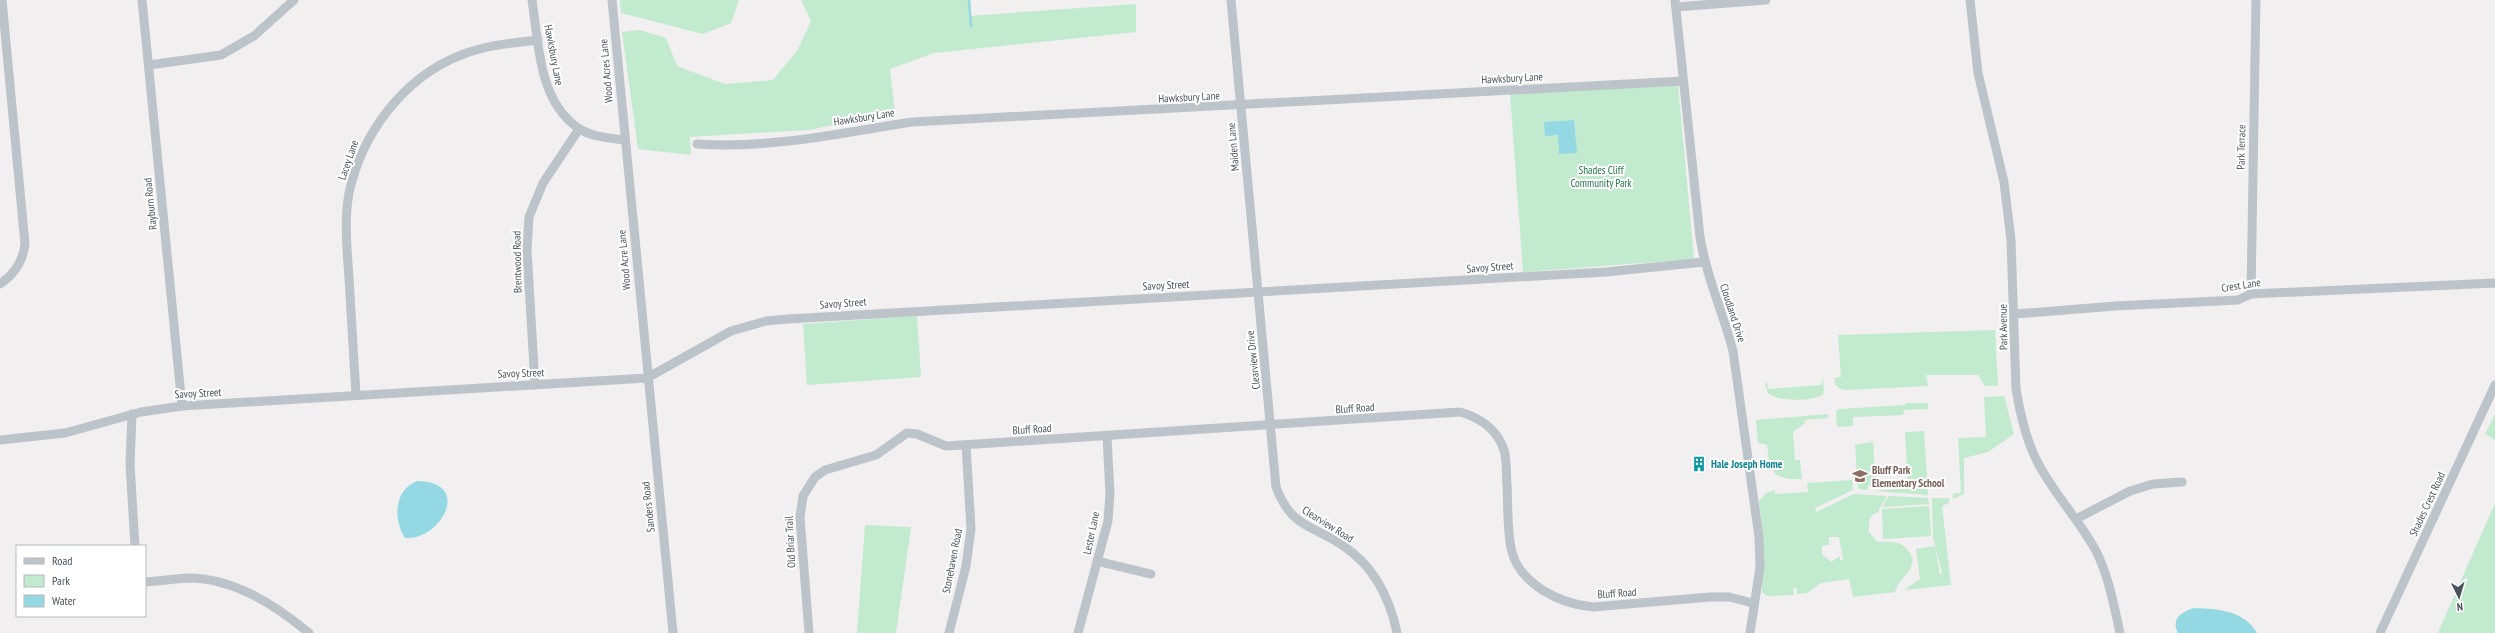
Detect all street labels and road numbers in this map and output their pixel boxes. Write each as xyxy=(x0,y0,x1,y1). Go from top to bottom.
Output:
street label: Hawksbury Lane xyxy=(541,23,567,87)
street label: Wood Acres Lane xyxy=(596,38,616,104)
street label: Hawksbury Lane xyxy=(1481,69,1544,87)
street label: Hawksbury Lane xyxy=(1158,88,1221,106)
street label: Hawksbury Lane xyxy=(832,105,896,129)
street label: Maiden Lane xyxy=(1224,122,1242,172)
street label: Park Terrace xyxy=(2234,124,2248,170)
street label: Lacey Lane xyxy=(335,138,361,182)
street label: Rayburn Road xyxy=(140,177,160,231)
street label: Wood Acre Lane xyxy=(614,229,634,291)
street label: Brentwood Road xyxy=(509,230,525,293)
street label: Savoy Street xyxy=(1466,258,1514,276)
street label: Crest Lane xyxy=(2220,275,2262,295)
street label: Savoy Street xyxy=(1142,277,1190,293)
street label: Cloudland Drive xyxy=(1717,282,1749,344)
street label: Savoy Street xyxy=(819,294,867,312)
street label: Park Avenue xyxy=(1996,303,2010,350)
street label: Clearview Drive xyxy=(1243,329,1263,390)
street label: Savoy Street xyxy=(497,365,545,381)
street label: Savoy Street xyxy=(174,385,222,401)
street label: Bluff Road xyxy=(1335,400,1375,416)
street label: Bluff Road xyxy=(1012,421,1052,437)
street label: Shades Crest Road xyxy=(2406,469,2448,539)
street label: Sanders Road xyxy=(638,481,658,533)
street label: Clearview Road xyxy=(1300,503,1357,545)
street label: Lester Lane xyxy=(1080,510,1102,556)
street label: Old Briar Trail xyxy=(782,515,798,568)
street label: Stonehaven Road xyxy=(939,527,965,595)
street label: Bluff Road xyxy=(1597,585,1637,601)

